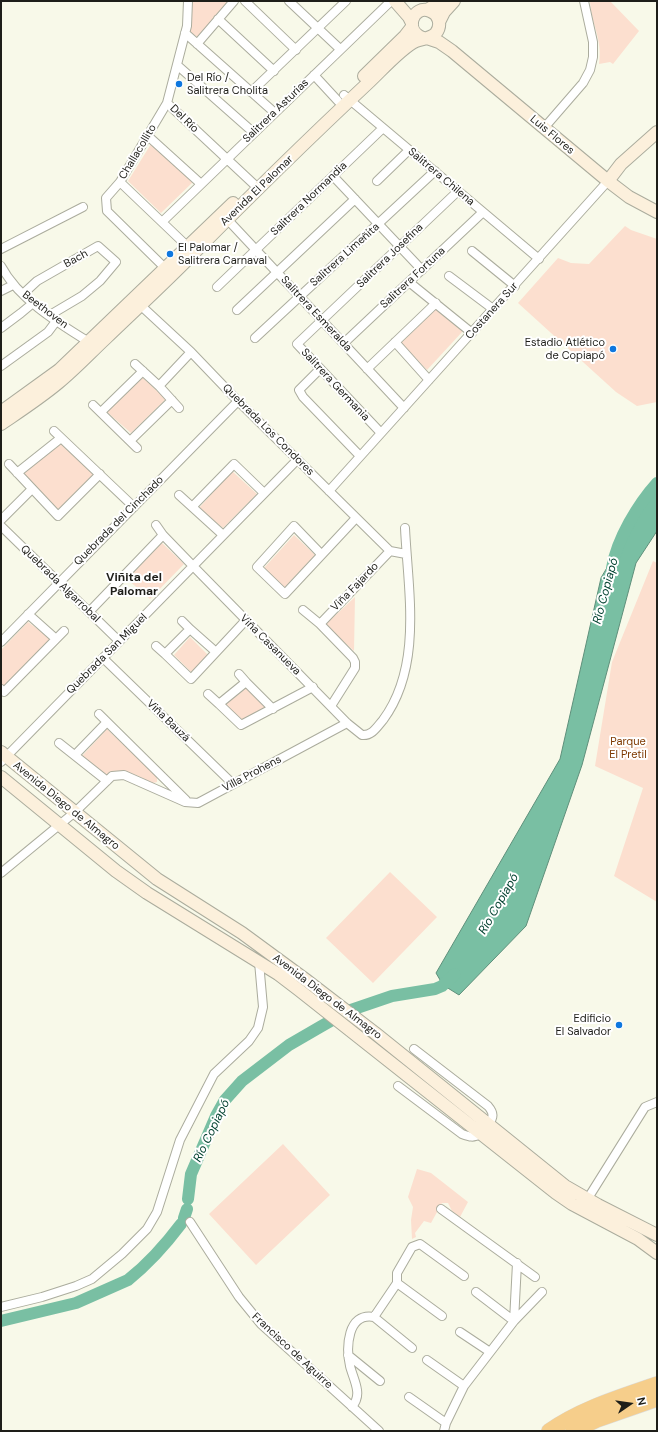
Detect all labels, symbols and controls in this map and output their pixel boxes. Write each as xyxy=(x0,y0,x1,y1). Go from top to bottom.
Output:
place label: Del Río / Salitrera Cholita xyxy=(187,71,268,97)
street label: Salitrera Asturias xyxy=(240,76,312,146)
marker: Del Río / Salitrera Cholita xyxy=(174,79,184,89)
street label: Del Río xyxy=(167,102,201,136)
street label: Luis Flores xyxy=(527,113,577,157)
street label: Challacollito xyxy=(116,122,160,182)
street label: Salitrera Chilena xyxy=(405,145,477,209)
street label: Avenida El Palomar xyxy=(218,153,296,229)
street label: Salitrera Normandia xyxy=(268,159,350,239)
street label: Salitrera Limeñita xyxy=(308,220,382,290)
street label: Salitrera Josefina xyxy=(354,221,426,291)
place label: El Palomar / Salitrera Carnaval xyxy=(178,241,267,267)
street label: Salitrera Fortuna xyxy=(378,245,448,311)
street label: Bach xyxy=(62,247,90,271)
marker: El Palomar / Salitrera Carnaval xyxy=(165,249,175,259)
street label: Salitrera Esmeralda xyxy=(278,274,354,354)
street label: Costanera Sur xyxy=(463,280,521,342)
street label: Beethoven xyxy=(20,289,70,331)
place label: Estadio Atlético de Copiapó xyxy=(525,336,605,362)
marker: Estadio Atlético de Copiapó xyxy=(608,344,618,354)
street label: Salitrera Germania xyxy=(298,346,372,424)
street label: Quebrada Los Condores xyxy=(219,381,317,479)
street label: Quebrada del Cinchado xyxy=(71,473,167,569)
street label: Quebrada Algarrobal xyxy=(17,543,103,625)
water label: Río Copiapó xyxy=(590,556,622,626)
street label: Viña Fajardo xyxy=(328,560,382,614)
district label: Viñita del Palomar xyxy=(106,571,162,599)
street label: Quebrada San Miguel xyxy=(64,611,150,697)
street label: Viña Casanueva xyxy=(237,612,303,678)
street label: Viña Bauzá xyxy=(144,697,192,745)
park label: Parque El Pretil xyxy=(609,735,647,761)
street label: Villa Prohens xyxy=(220,753,284,795)
street label: Avenida Diego de Almagro xyxy=(10,759,122,853)
water label: Río Copiapó xyxy=(476,871,522,937)
street label: Avenida Diego de Almagro xyxy=(270,952,384,1042)
place label: Edificio El Salvador xyxy=(556,1012,611,1038)
marker: Edificio El Salvador xyxy=(614,1020,624,1030)
water label: Río Copiapó xyxy=(191,1097,233,1165)
street label: Francisco de Aguirre xyxy=(249,1310,335,1392)
north arrow xyxy=(610,1384,650,1424)
text: N xyxy=(634,1396,649,1407)

